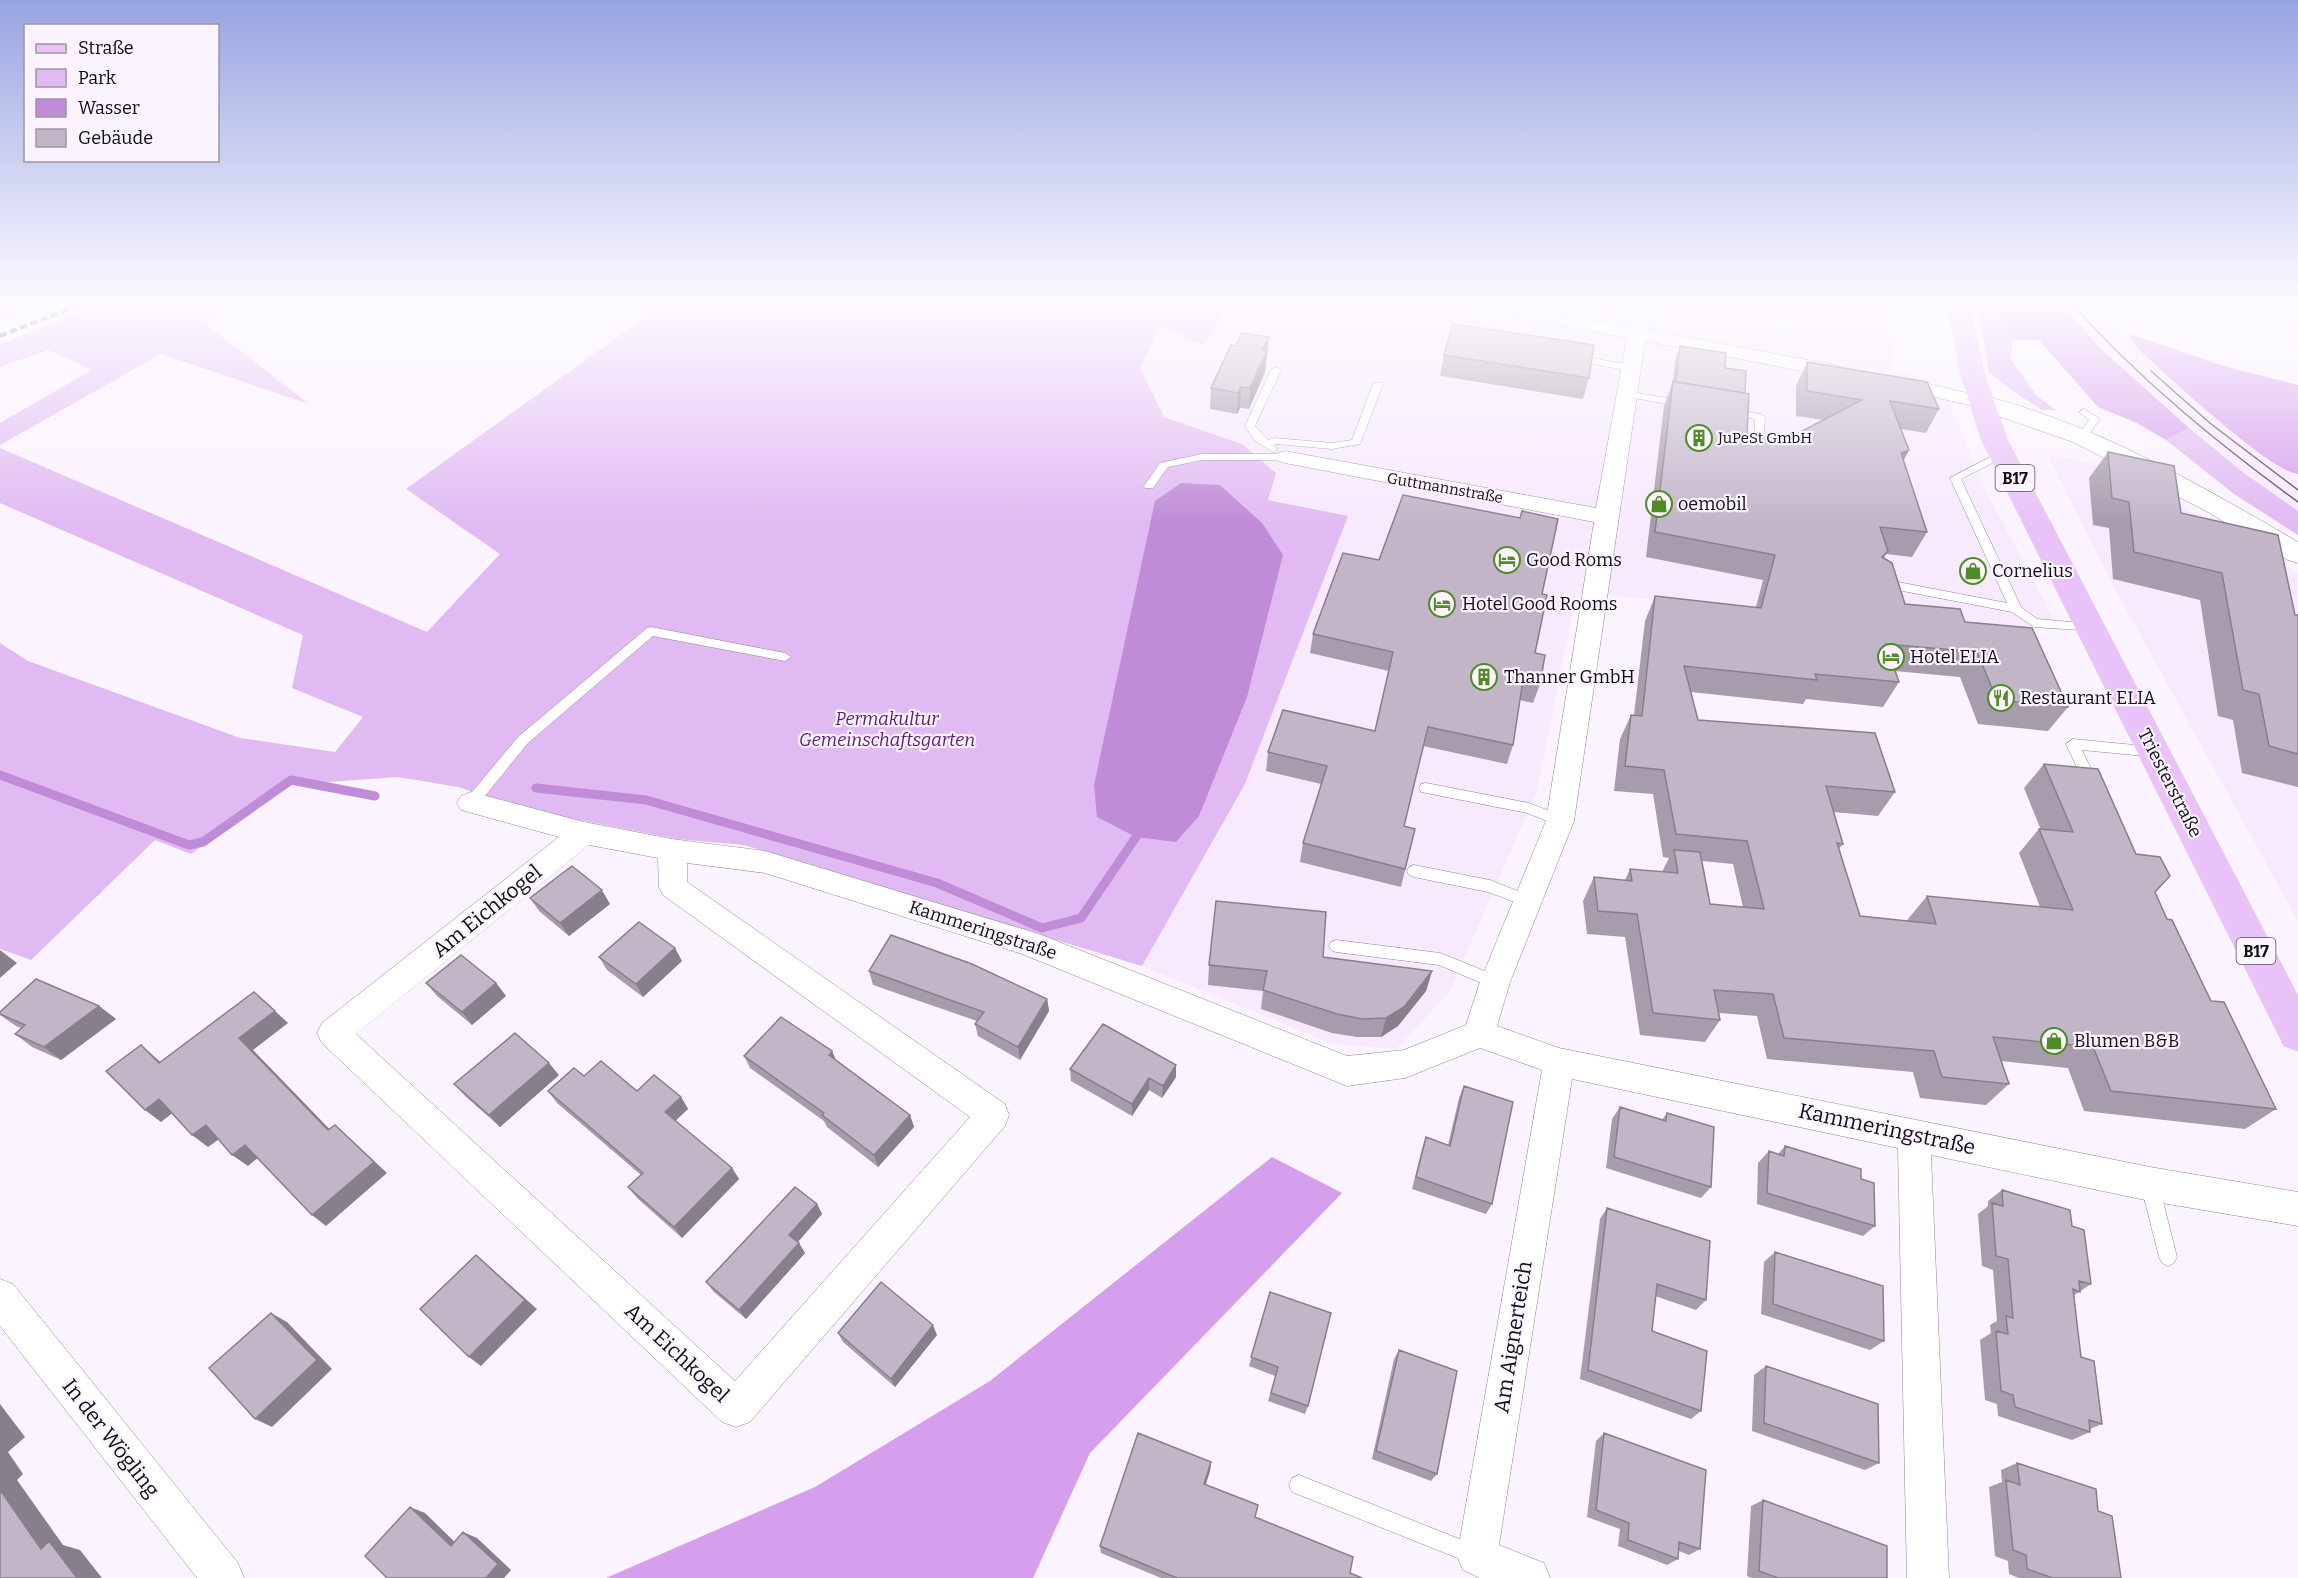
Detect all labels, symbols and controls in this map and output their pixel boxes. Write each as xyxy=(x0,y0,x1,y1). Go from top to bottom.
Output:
legend xyxy=(24,24,219,162)
text: Straße xyxy=(78,37,134,59)
text: Park xyxy=(78,67,117,89)
text: Wasser xyxy=(78,97,140,119)
text: Gebäude xyxy=(78,127,153,149)
building icon: JuPeSt GmbH xyxy=(1684,423,1714,453)
place label: JuPeSt GmbH xyxy=(1717,429,1812,447)
road number: B17 xyxy=(1996,465,2034,491)
street label: Guttmannstraße xyxy=(1386,469,1504,507)
shop icon: oemobil xyxy=(1644,489,1674,519)
place label: oemobil xyxy=(1678,493,1747,515)
hotel icon: Good Roms xyxy=(1492,545,1522,575)
place label: Good Roms xyxy=(1526,549,1622,571)
shop icon: Cornelius xyxy=(1958,556,1988,586)
place label: Cornelius xyxy=(1992,560,2073,582)
hotel icon: Hotel Good Rooms xyxy=(1427,589,1457,619)
place label: Hotel Good Rooms xyxy=(1462,593,1617,615)
hotel icon: Hotel ELIA xyxy=(1876,642,1906,672)
place label: Hotel ELIA xyxy=(1910,646,1999,668)
building icon: Thanner GmbH xyxy=(1469,662,1499,692)
place label: Thanner GmbH xyxy=(1504,666,1635,688)
restaurant icon: Restaurant ELIA xyxy=(1986,683,2016,713)
place label: Restaurant ELIA xyxy=(2020,687,2156,709)
park label: Permakultur Gemeinschaftsgarten xyxy=(799,708,975,751)
street label: Triesterstraße xyxy=(2133,725,2207,841)
street label: Am Eichkogel xyxy=(427,859,547,963)
street label: Kammeringstraße xyxy=(906,896,1060,964)
road number: B17 xyxy=(2236,938,2276,964)
shop icon: Blumen B&B xyxy=(2039,1026,2069,1056)
place label: Blumen B&B xyxy=(2074,1030,2179,1052)
street label: Kammeringstraße xyxy=(1796,1098,1978,1160)
street label: Am Aignerteich xyxy=(1488,1259,1538,1415)
street label: Am Eichkogel xyxy=(619,1298,735,1408)
street label: In der Wögling xyxy=(57,1374,165,1503)

